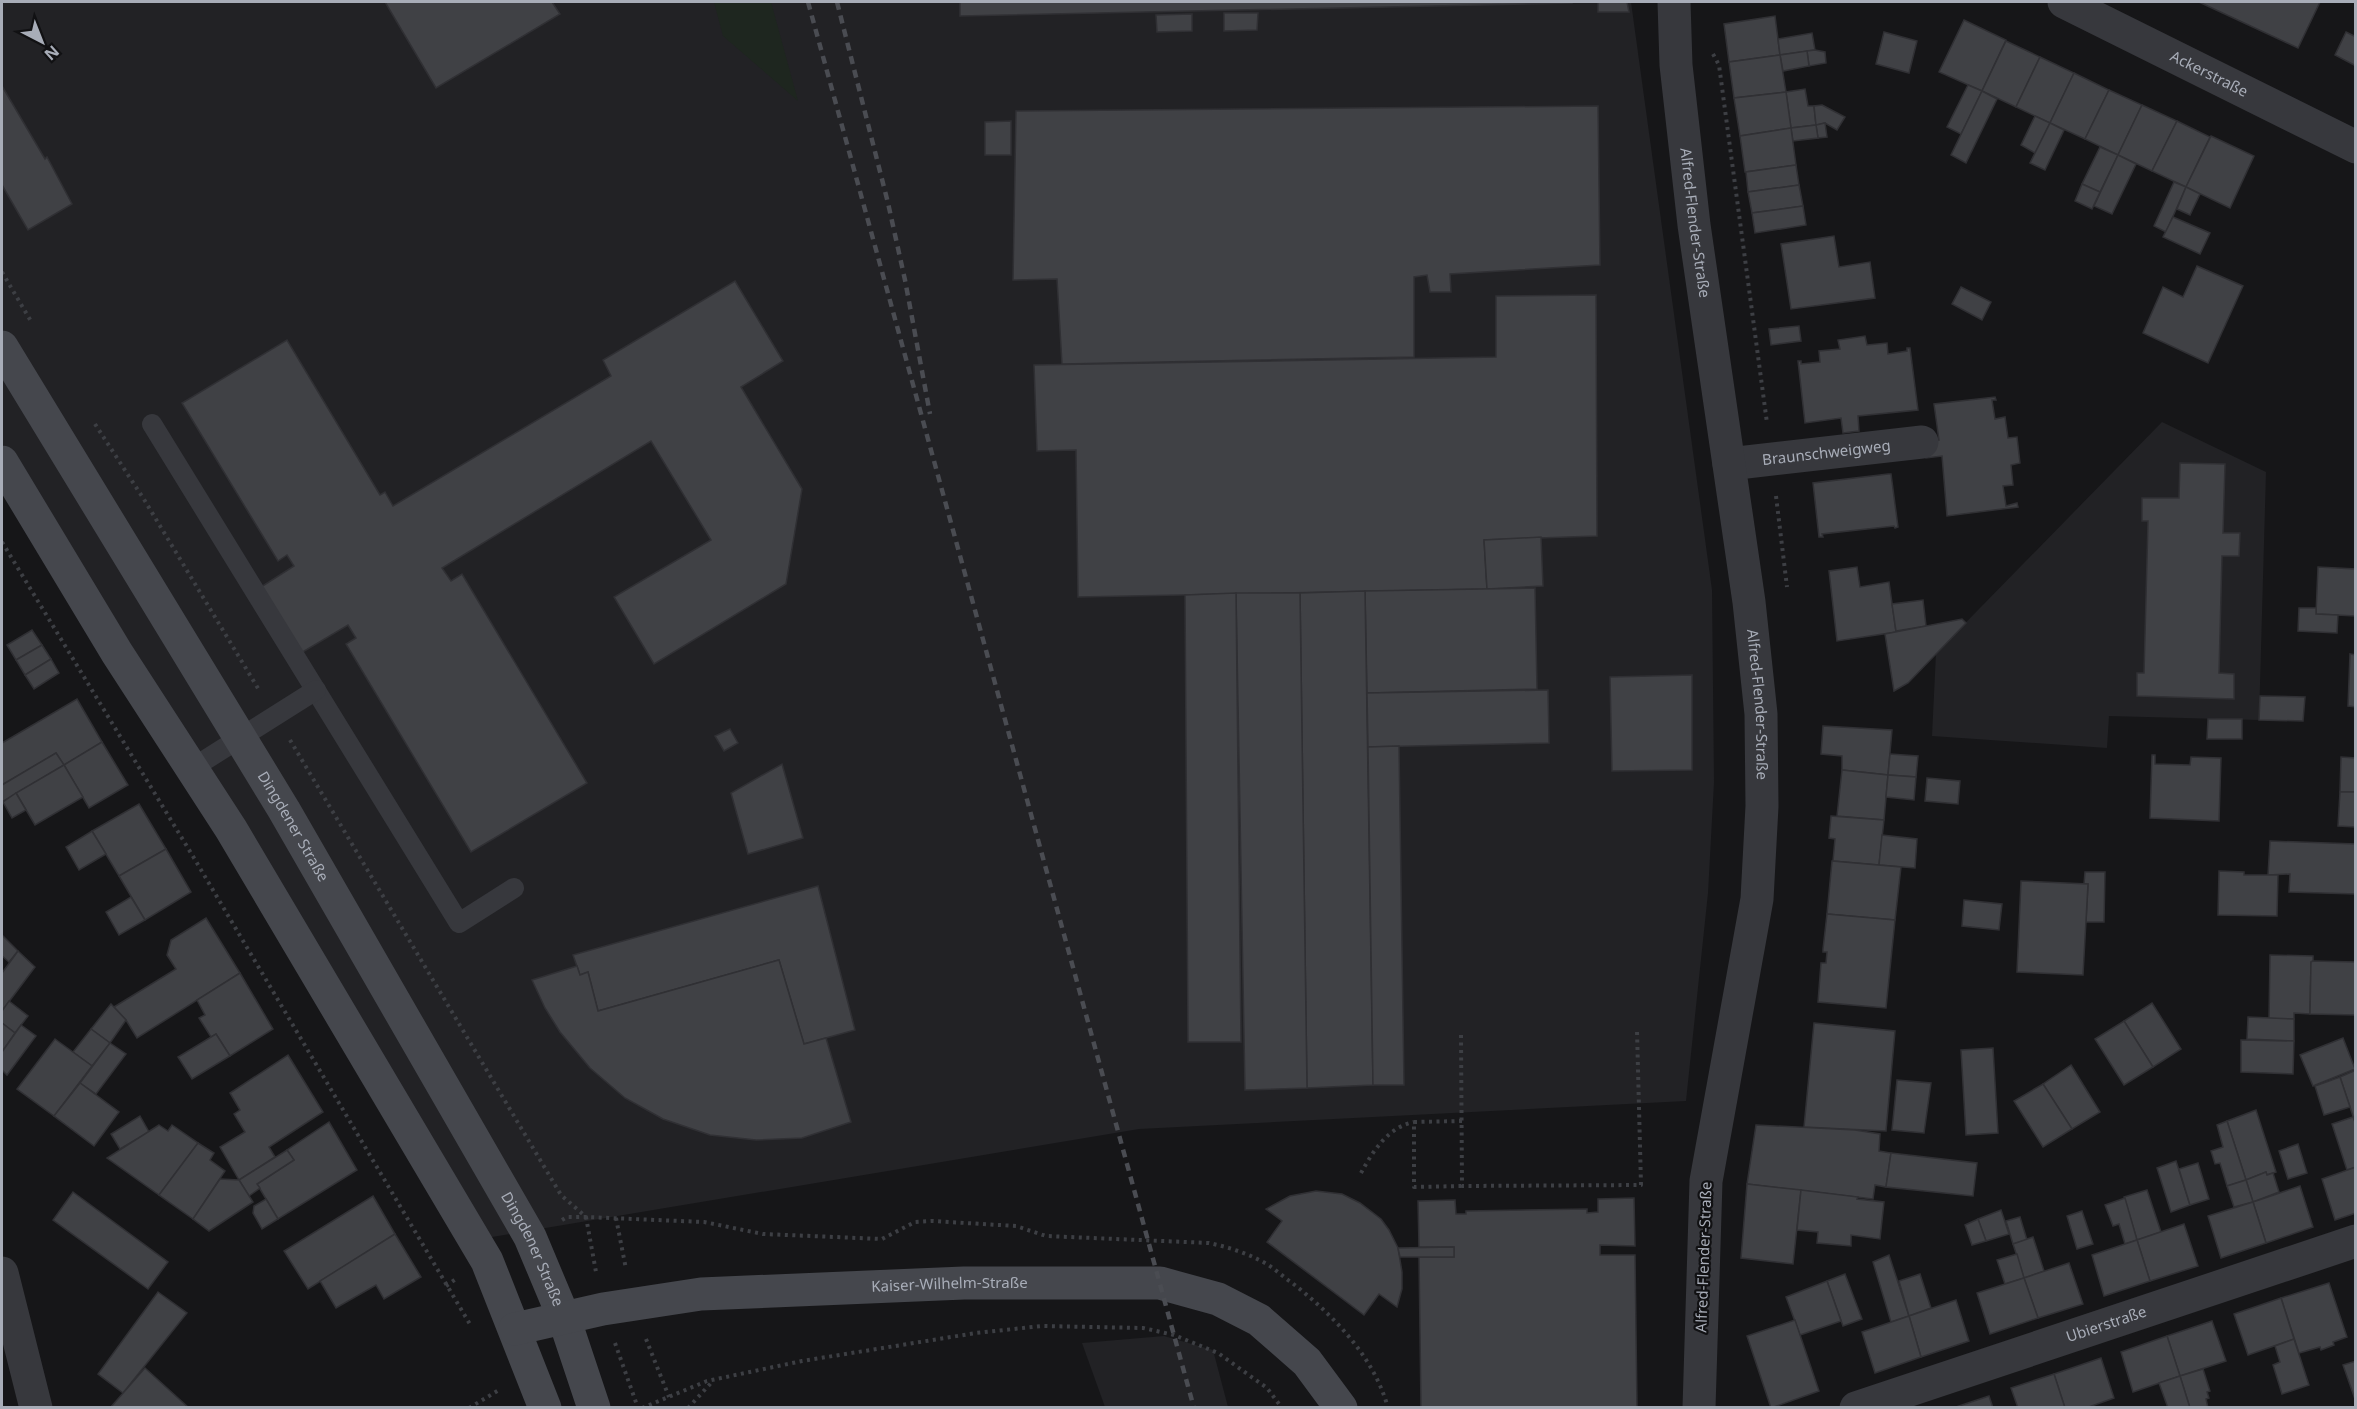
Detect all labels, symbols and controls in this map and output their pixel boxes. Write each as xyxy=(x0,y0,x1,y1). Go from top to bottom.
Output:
north arrow xyxy=(12,12,72,72)
text: N xyxy=(40,41,64,66)
street label: Ackerstraße xyxy=(2167,45,2252,101)
street label: Alfred-Flender-Straße xyxy=(1676,147,1716,299)
street label: Braunschweigweg xyxy=(1761,435,1892,469)
street label: Alfred-Flender-Straße xyxy=(1743,628,1773,780)
street label: Dingdener Straße xyxy=(254,767,334,885)
street label: Alfred-Flender-Straße xyxy=(1690,1181,1716,1333)
street label: Dingdener Straße xyxy=(497,1188,569,1309)
street label: Kaiser-Wilhelm-Straße xyxy=(871,1272,1028,1296)
street label: Ubierstraße xyxy=(2063,1301,2149,1346)

